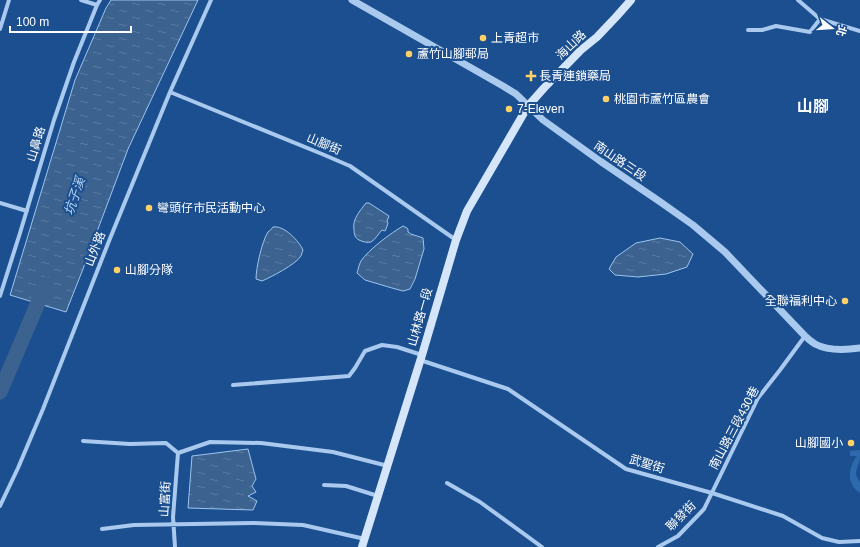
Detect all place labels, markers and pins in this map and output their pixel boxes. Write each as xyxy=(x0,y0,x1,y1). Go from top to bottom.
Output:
place label: 上青超市 xyxy=(491,31,539,45)
marker: 上青超市 xyxy=(478,33,488,43)
place label: 蘆竹山腳郵局 xyxy=(417,47,489,61)
marker: 蘆竹山腳郵局 xyxy=(404,49,414,59)
place label: 長青連鎖藥局 xyxy=(539,69,611,83)
marker: 長青連鎖藥局 xyxy=(526,71,536,81)
place label: 桃園市蘆竹區農會 xyxy=(614,92,710,106)
marker: 桃園市蘆竹區農會 xyxy=(601,94,611,104)
place label: 7-Eleven xyxy=(517,102,564,116)
marker: 7-Eleven xyxy=(504,104,514,114)
place label: 彎頭仔市民活動中心 xyxy=(157,201,265,215)
marker: 彎頭仔市民活動中心 xyxy=(144,203,154,213)
place label: 山腳分隊 xyxy=(125,263,173,277)
marker: 山腳分隊 xyxy=(112,265,122,275)
place label: 全聯福利中心 xyxy=(765,294,837,308)
marker: 全聯福利中心 xyxy=(840,296,850,306)
place label: 山腳國小 xyxy=(795,436,843,450)
marker: 山腳國小 xyxy=(846,438,856,448)

